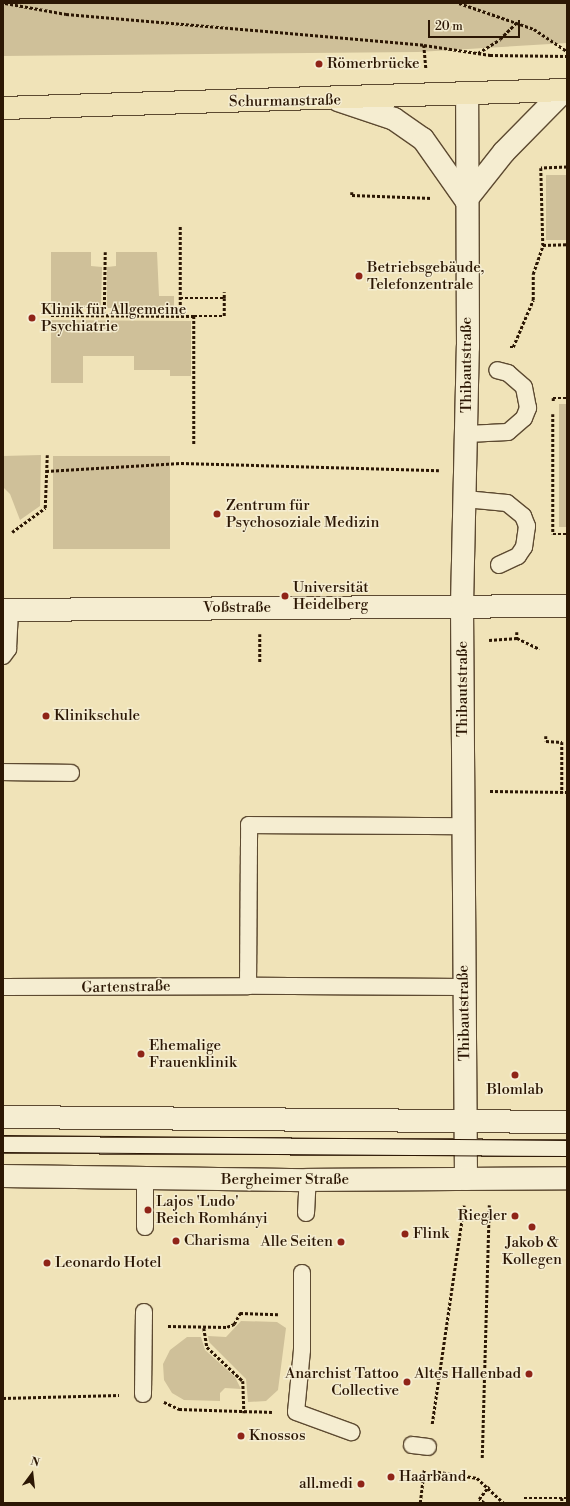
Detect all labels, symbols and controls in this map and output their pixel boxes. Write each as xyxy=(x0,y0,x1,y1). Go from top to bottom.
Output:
scale bar xyxy=(430,12,522,38)
text: 20 m xyxy=(435,19,463,34)
place label: Römerbrücke xyxy=(327,55,420,73)
marker: Römerbrücke xyxy=(314,59,324,69)
street label: Schurmanstraße xyxy=(229,91,341,111)
place label: Betriebsgebäude, Telefonzentrale xyxy=(367,258,484,293)
marker: Betriebsgebäude, Telefonzentrale xyxy=(354,271,364,281)
place label: Klinik für Allgemeine Psychiatrie xyxy=(41,300,186,335)
marker: Klinik für Allgemeine Psychiatrie xyxy=(26,312,38,324)
street label: Thibautstraße xyxy=(458,317,476,413)
place label: Zentrum für Psychosoziale Medizin xyxy=(226,496,379,531)
marker: Zentrum für Psychosoziale Medizin xyxy=(211,508,223,520)
place label: Universität Heidelberg xyxy=(293,578,369,613)
marker: Universität Heidelberg xyxy=(280,591,290,601)
street label: Voßstraße xyxy=(203,599,271,617)
street label: Thibautstraße xyxy=(454,641,472,737)
place label: Klinikschule xyxy=(54,707,140,725)
marker: Klinikschule xyxy=(41,711,51,721)
street label: Thibautstraße xyxy=(454,965,474,1061)
street label: Gartenstraße xyxy=(81,977,171,997)
place label: Ehemalige Frauenklinik xyxy=(149,1036,237,1071)
marker: Ehemalige Frauenklinik xyxy=(136,1049,146,1059)
marker: Blomlab xyxy=(510,1070,520,1080)
place label: Blomlab xyxy=(486,1081,544,1099)
street label: Bergheimer Straße xyxy=(221,1171,349,1189)
place label: Lajos 'Ludo' Reich Romhányi xyxy=(156,1192,268,1227)
marker: Lajos 'Ludo' Reich Romhányi xyxy=(143,1205,153,1215)
place label: Riegler xyxy=(458,1207,507,1225)
marker: Riegler xyxy=(510,1211,520,1221)
marker: Jakob & Kollegen xyxy=(527,1222,537,1232)
place label: Flink xyxy=(413,1225,449,1243)
marker: Flink xyxy=(400,1229,410,1239)
place label: Charisma xyxy=(184,1232,250,1250)
place label: Alle Seiten xyxy=(261,1233,333,1251)
place label: Jakob & Kollegen xyxy=(502,1233,562,1268)
marker: Charisma xyxy=(171,1236,181,1246)
marker: Alle Seiten xyxy=(336,1237,346,1247)
place label: Leonardo Hotel xyxy=(55,1254,161,1272)
marker: Leonardo Hotel xyxy=(42,1258,52,1268)
place label: Anarchist Tattoo Collective xyxy=(285,1364,399,1399)
place label: Altes Hallenbad xyxy=(414,1365,521,1383)
marker: Altes Hallenbad xyxy=(524,1369,534,1379)
marker: Anarchist Tattoo Collective xyxy=(402,1377,412,1387)
place label: Knossos xyxy=(249,1427,305,1445)
marker: Knossos xyxy=(236,1431,246,1441)
north arrow xyxy=(12,1454,52,1494)
text: N xyxy=(29,1455,41,1470)
place label: Haarband xyxy=(399,1468,466,1486)
marker: Haarband xyxy=(386,1472,396,1482)
place label: all.medi xyxy=(299,1475,353,1493)
marker: all.medi xyxy=(356,1479,366,1489)

